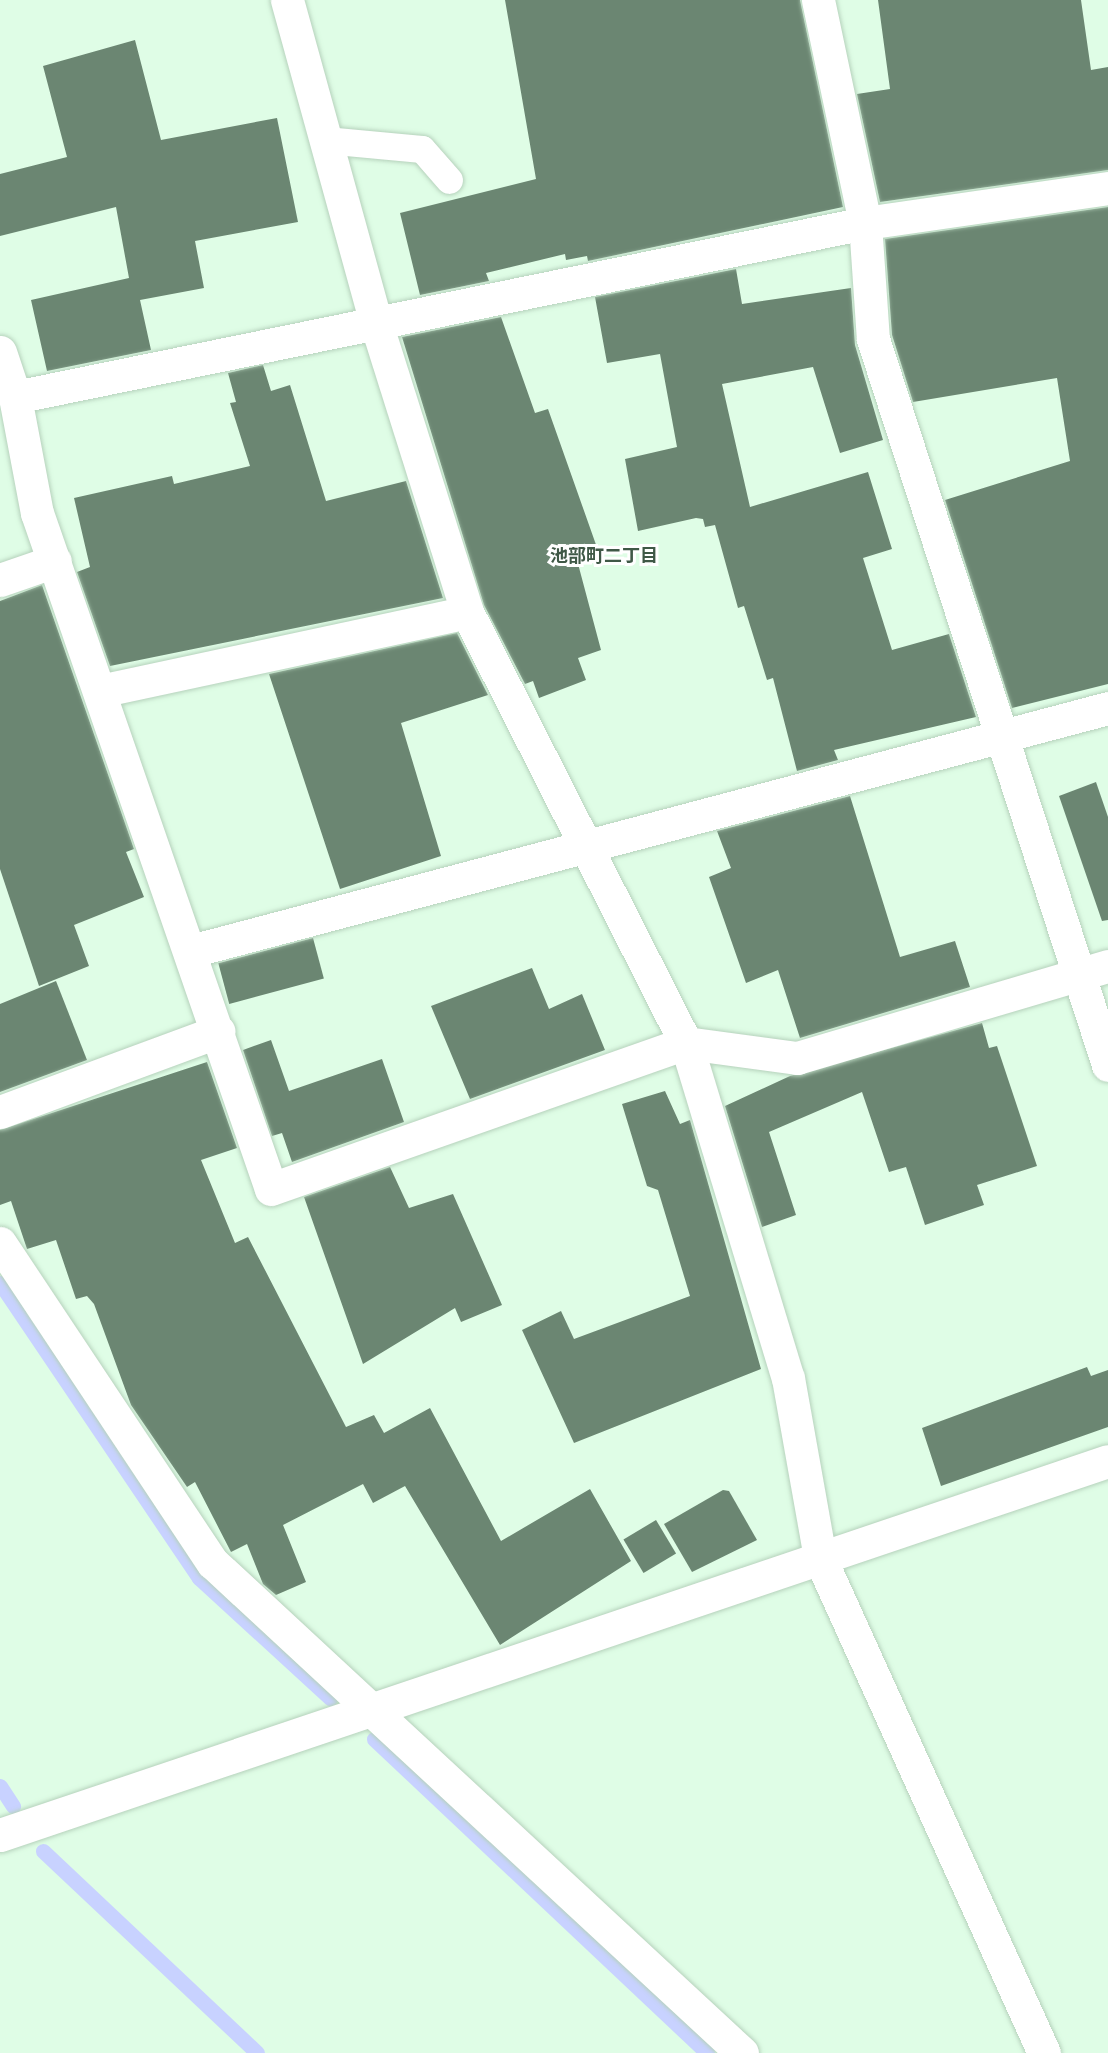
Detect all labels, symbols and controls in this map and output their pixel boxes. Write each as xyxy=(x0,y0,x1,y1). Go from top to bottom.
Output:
district label: 池部町二丁目 xyxy=(550,545,658,567)

